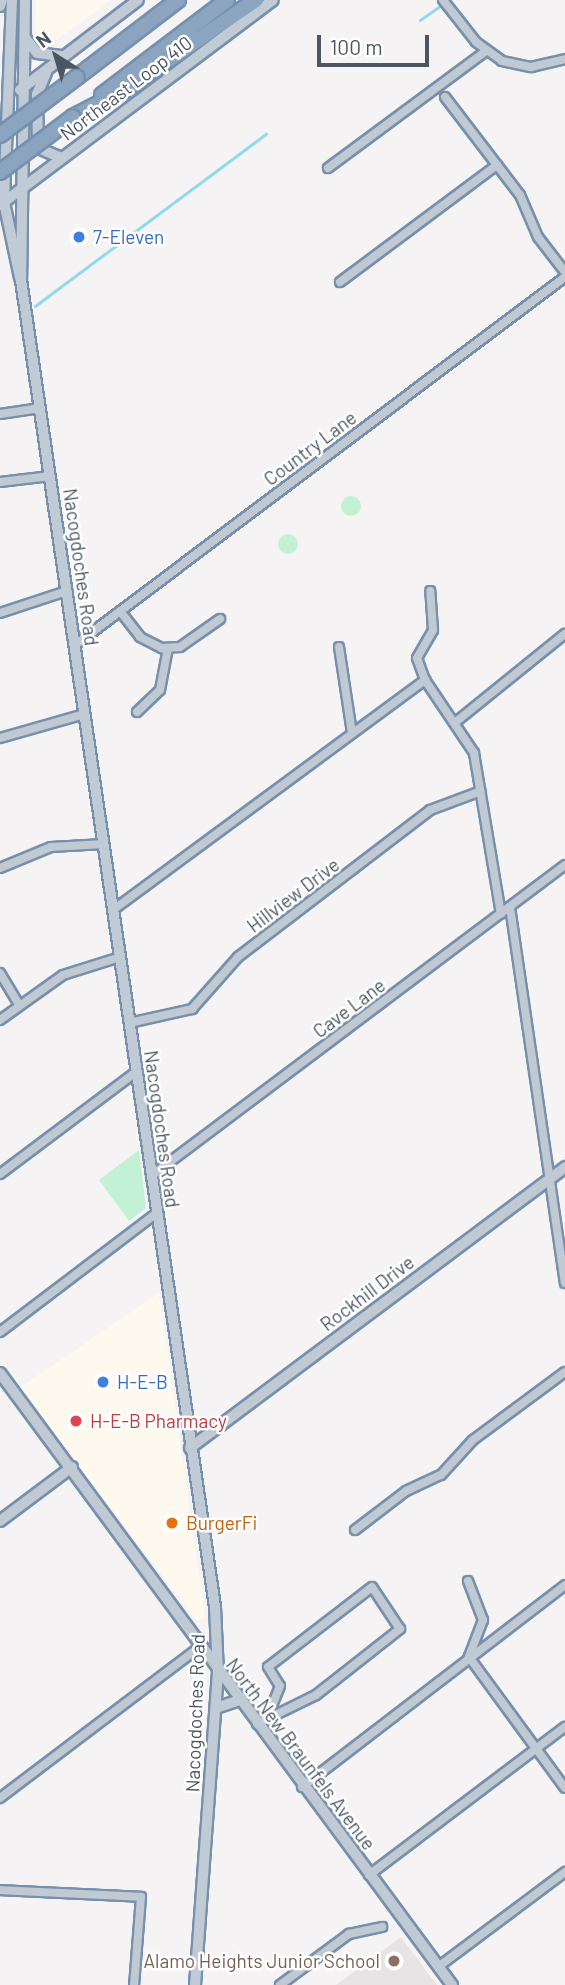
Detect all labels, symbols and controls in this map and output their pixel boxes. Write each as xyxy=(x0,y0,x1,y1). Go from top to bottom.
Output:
north arrow xyxy=(21,21,91,91)
scale bar xyxy=(320,21,432,65)
text: N xyxy=(31,26,55,52)
street label: Northeast Loop 410 xyxy=(56,31,196,145)
text: 100 m xyxy=(330,34,383,59)
place label: 7-Eleven xyxy=(93,226,164,248)
marker: 7-Eleven xyxy=(71,229,87,245)
street label: Country Lane xyxy=(259,406,361,490)
street label: Nacogdoches Road xyxy=(59,487,103,647)
street label: Hillview Drive xyxy=(242,853,344,937)
street label: Cave Lane xyxy=(308,974,390,1042)
street label: Nacogdoches Road xyxy=(140,1049,184,1209)
street label: Rockhill Drive xyxy=(316,1250,418,1336)
place label: H-E-B xyxy=(117,1371,168,1393)
marker: H-E-B xyxy=(95,1374,111,1390)
place label: H-E-B Pharmacy xyxy=(90,1410,227,1432)
marker: H-E-B Pharmacy xyxy=(68,1413,84,1429)
place label: BurgerFi xyxy=(186,1512,257,1534)
marker: BurgerFi xyxy=(164,1515,180,1531)
street label: Nacogdoches Road xyxy=(181,1633,209,1793)
street label: North New Braunfels Avenue xyxy=(221,1654,381,1854)
place label: Alamo Heights Junior School xyxy=(144,1950,380,1972)
marker: Alamo Heights Junior School xyxy=(386,1953,402,1969)

